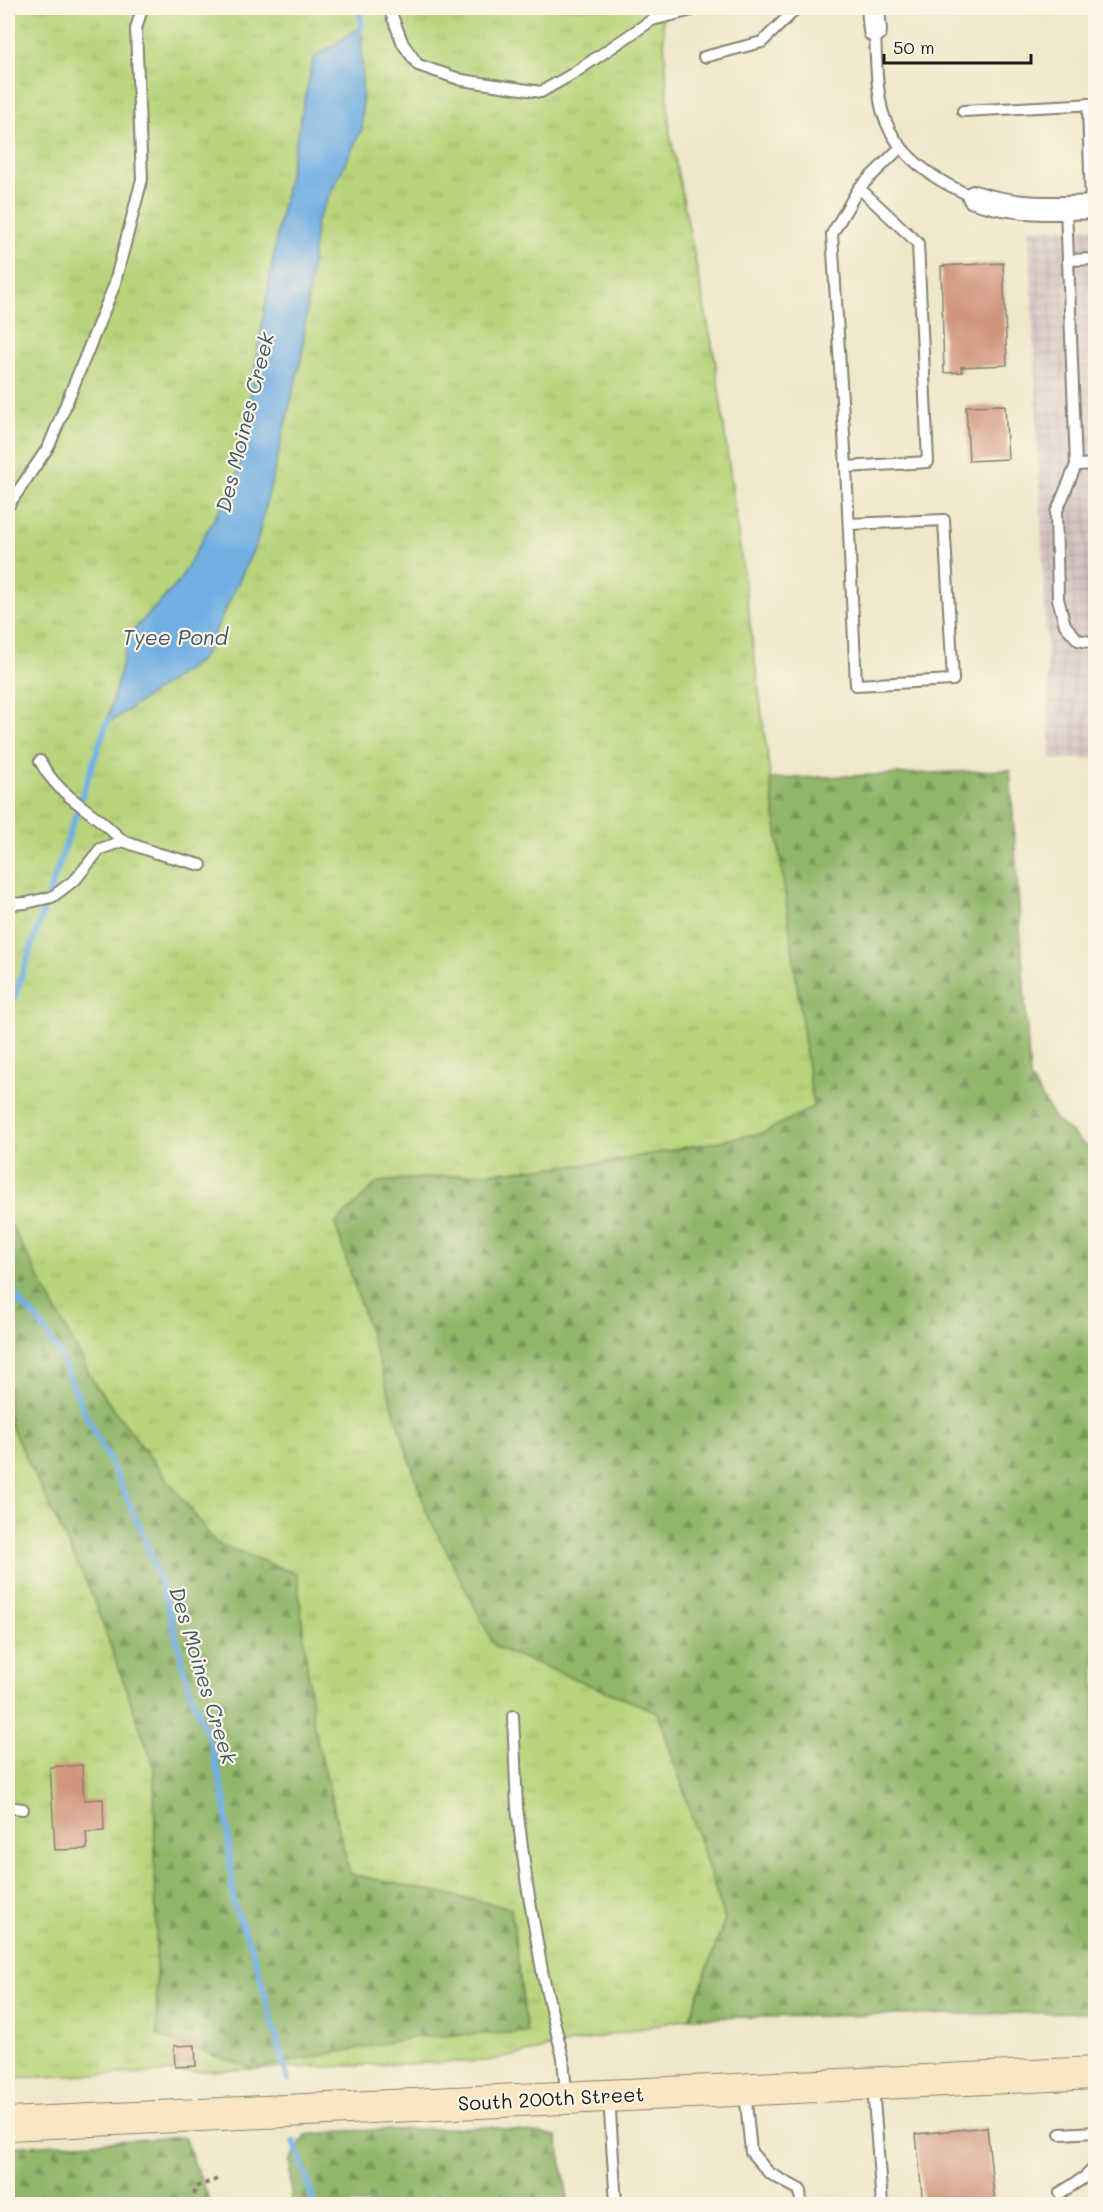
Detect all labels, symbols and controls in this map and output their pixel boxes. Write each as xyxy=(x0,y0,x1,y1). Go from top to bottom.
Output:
scale bar xyxy=(884,27,1031,65)
text: 50 m xyxy=(893,35,935,59)
water label: Des Moines Creek xyxy=(209,329,280,515)
water label: Tyee Pond xyxy=(122,623,229,650)
water label: Des Moines Creek xyxy=(164,1583,244,1768)
street label: South 200th Street xyxy=(457,2080,645,2116)

